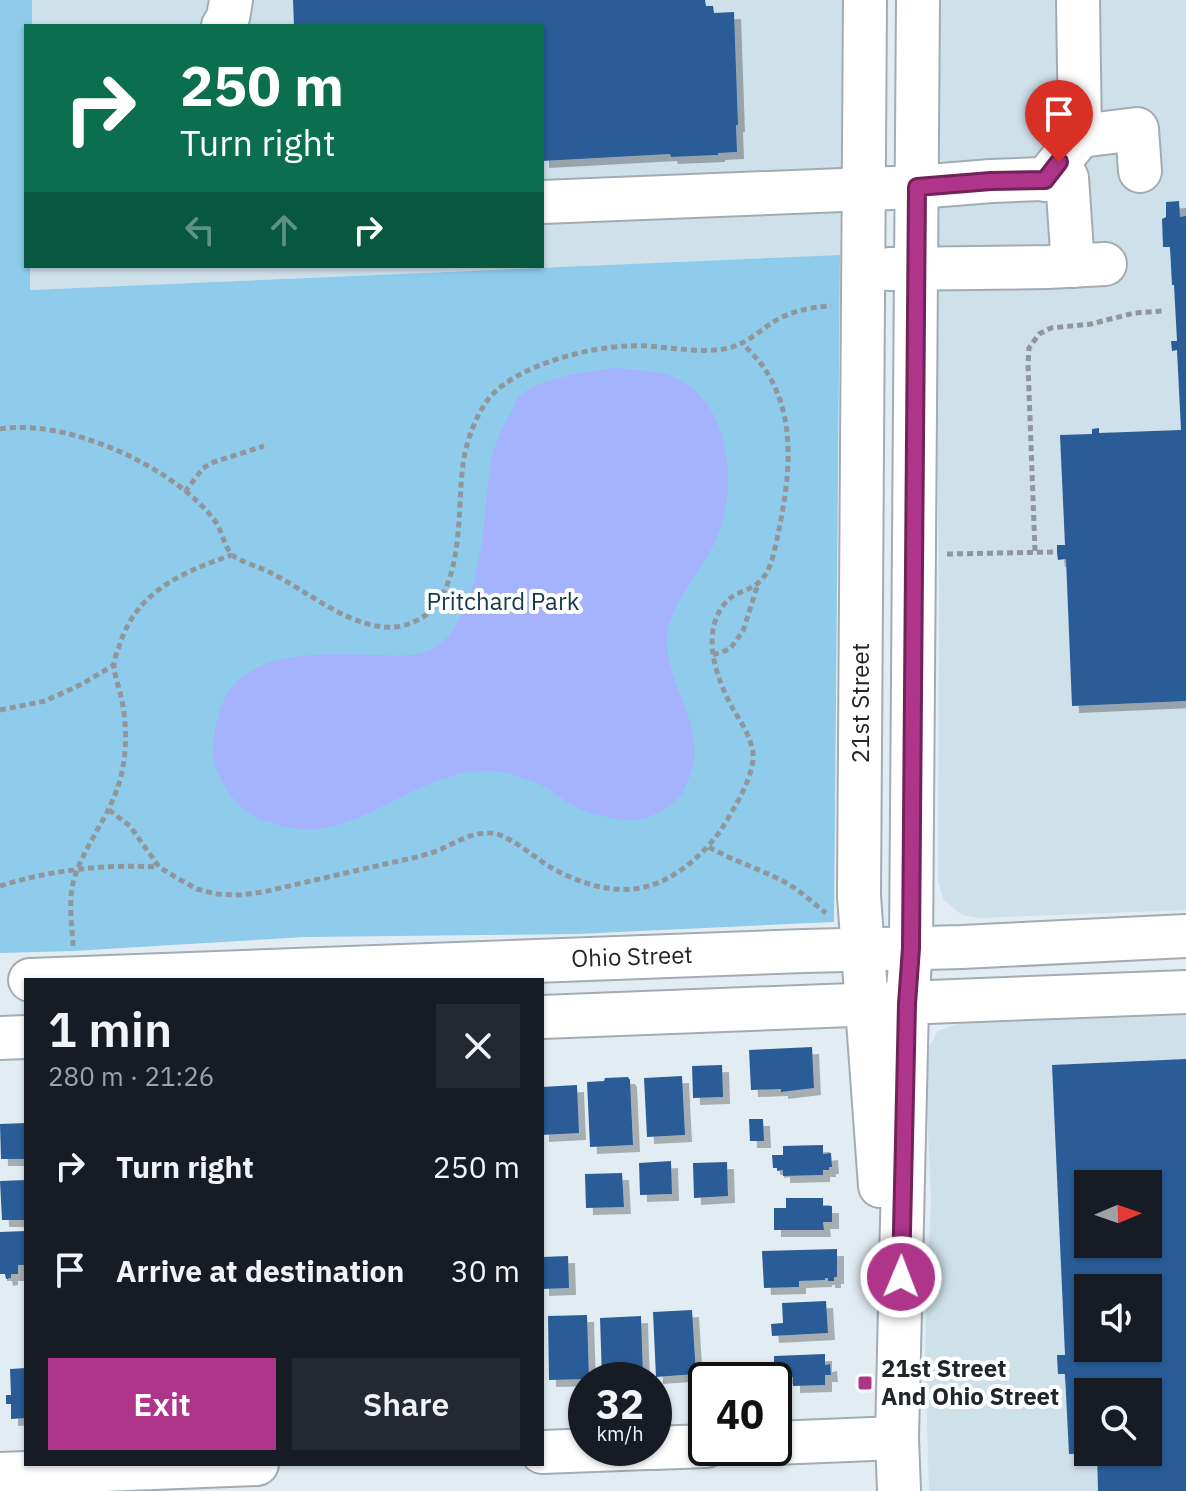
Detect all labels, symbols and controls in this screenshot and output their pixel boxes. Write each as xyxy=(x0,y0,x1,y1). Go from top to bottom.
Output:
text: 250 m xyxy=(180,49,344,121)
icon: right xyxy=(48,56,152,160)
pin xyxy=(1025,80,1093,162)
icon: arrive xyxy=(1037,92,1081,136)
text: Turn right xyxy=(180,119,336,166)
icon: left xyxy=(178,208,222,252)
icon: ahead xyxy=(262,208,306,252)
icon: right xyxy=(346,208,390,252)
park label: Pritchard Park xyxy=(427,585,580,617)
street label: 21st Street xyxy=(844,643,876,763)
street label: Ohio Street xyxy=(571,938,693,974)
text: 1 min xyxy=(48,998,172,1060)
button: close xyxy=(436,1004,520,1088)
text: 280 m · 21:26 xyxy=(48,1059,214,1093)
icon: right xyxy=(48,1144,92,1188)
text: Turn right xyxy=(116,1147,254,1186)
text: 250 m xyxy=(433,1147,520,1186)
north arrow xyxy=(1074,1170,1162,1258)
map controls xyxy=(1074,1170,1162,1466)
position arrow xyxy=(859,1235,943,1319)
icon: arrive xyxy=(48,1248,92,1292)
text: Arrive at destination xyxy=(116,1251,404,1290)
text: 30 m xyxy=(451,1251,520,1290)
button: sound xyxy=(1074,1274,1162,1362)
place label: 21st Street And Ohio Street xyxy=(881,1352,1059,1412)
button: Exit xyxy=(48,1358,276,1450)
button: Share xyxy=(292,1358,520,1450)
speed limit sign: 40 xyxy=(688,1362,792,1466)
marker: 21st Street And Ohio Street xyxy=(856,1374,874,1392)
text: 32 xyxy=(596,1378,644,1430)
button: search xyxy=(1074,1378,1162,1466)
text: km/h xyxy=(596,1420,644,1447)

